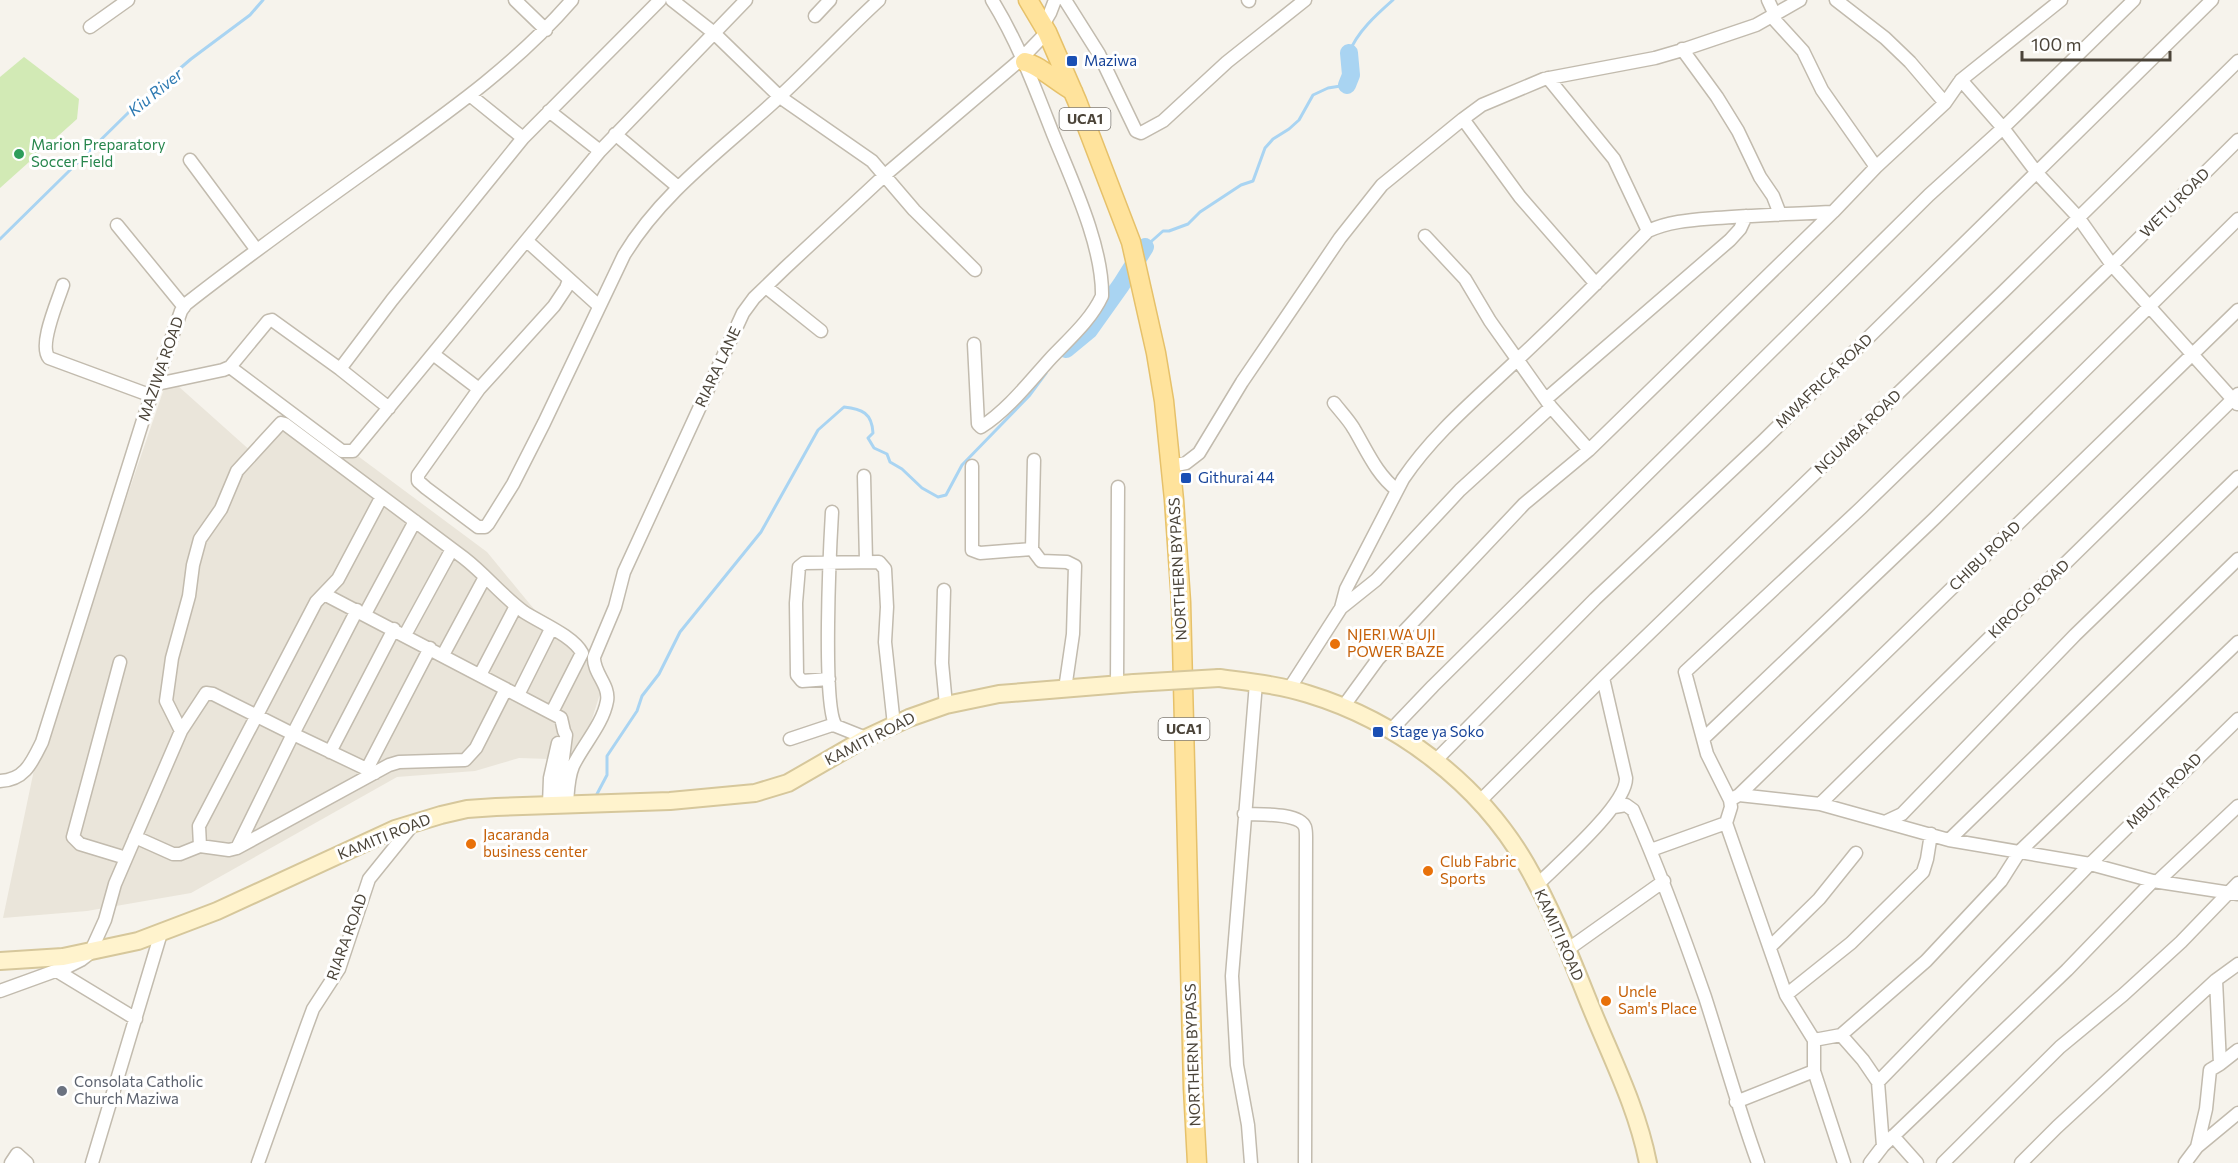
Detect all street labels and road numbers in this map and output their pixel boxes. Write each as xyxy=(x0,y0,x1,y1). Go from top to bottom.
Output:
road number: UCA1 xyxy=(1060,108,1110,130)
street label: WETU ROAD xyxy=(2136,164,2213,241)
street label: MAZIWA ROAD xyxy=(134,314,186,423)
street label: RIARA LANE xyxy=(691,323,744,410)
street label: MWAFRICA ROAD xyxy=(1771,329,1875,431)
street label: NGUMBA ROAD xyxy=(1810,385,1904,477)
street label: NORTHERN BYPASS xyxy=(1164,497,1190,641)
street label: CHIBU ROAD xyxy=(1945,517,2024,594)
street label: KIROGO ROAD xyxy=(1984,555,2072,641)
street label: KAMITI ROAD xyxy=(822,708,918,769)
road number: UCA1 xyxy=(1158,718,1210,740)
street label: MBUTA ROAD xyxy=(2122,749,2205,832)
street label: KAMITI ROAD xyxy=(335,809,433,863)
street label: KAMITI ROAD xyxy=(1532,886,1588,983)
street label: RIARA ROAD xyxy=(322,891,370,982)
street label: NORTHERN BYPASS xyxy=(1181,983,1203,1127)

